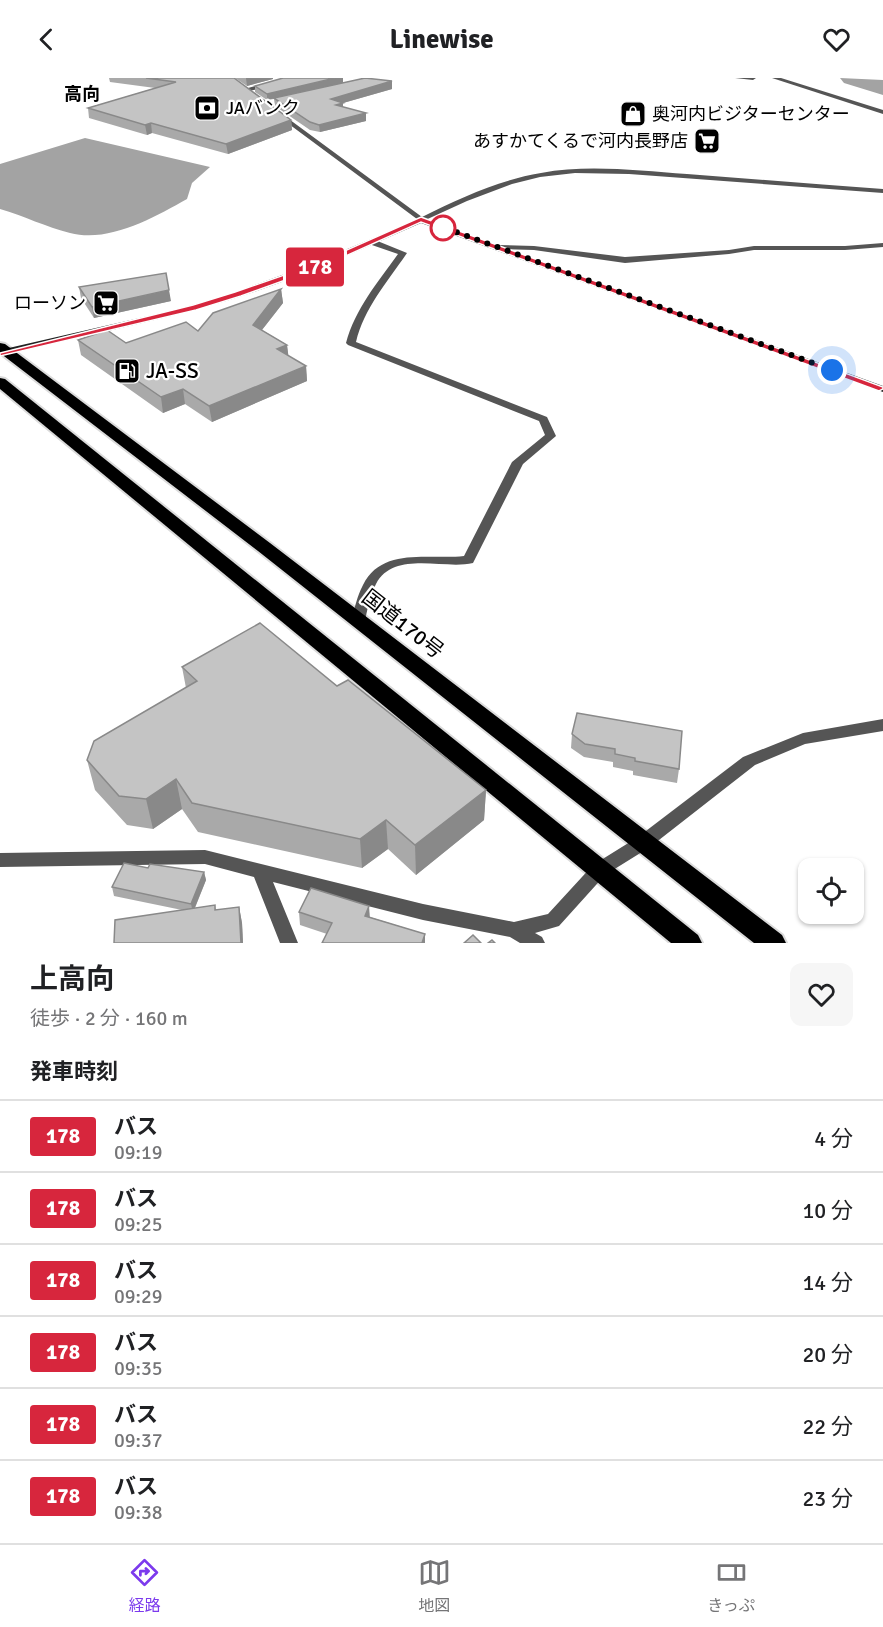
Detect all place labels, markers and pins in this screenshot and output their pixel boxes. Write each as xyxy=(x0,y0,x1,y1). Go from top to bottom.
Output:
bank icon: JAバンク xyxy=(192,93,222,123)
place label: JAバンク xyxy=(226,97,300,119)
shop icon: 奥河内ビジターセンター xyxy=(618,99,648,129)
place label: 奥河内ビジターセンター xyxy=(652,103,850,125)
supermarket icon: あすかてくるで河内長野店 xyxy=(692,126,722,156)
place label: あすかてくるで河内長野店 xyxy=(473,130,688,152)
unlabelled marker xyxy=(430,215,456,241)
supermarket icon: ローソン xyxy=(91,288,121,318)
place label: ローソン xyxy=(14,292,86,314)
fuel station icon: JA-SS xyxy=(112,356,142,386)
place label: JA-SS xyxy=(146,358,199,384)

